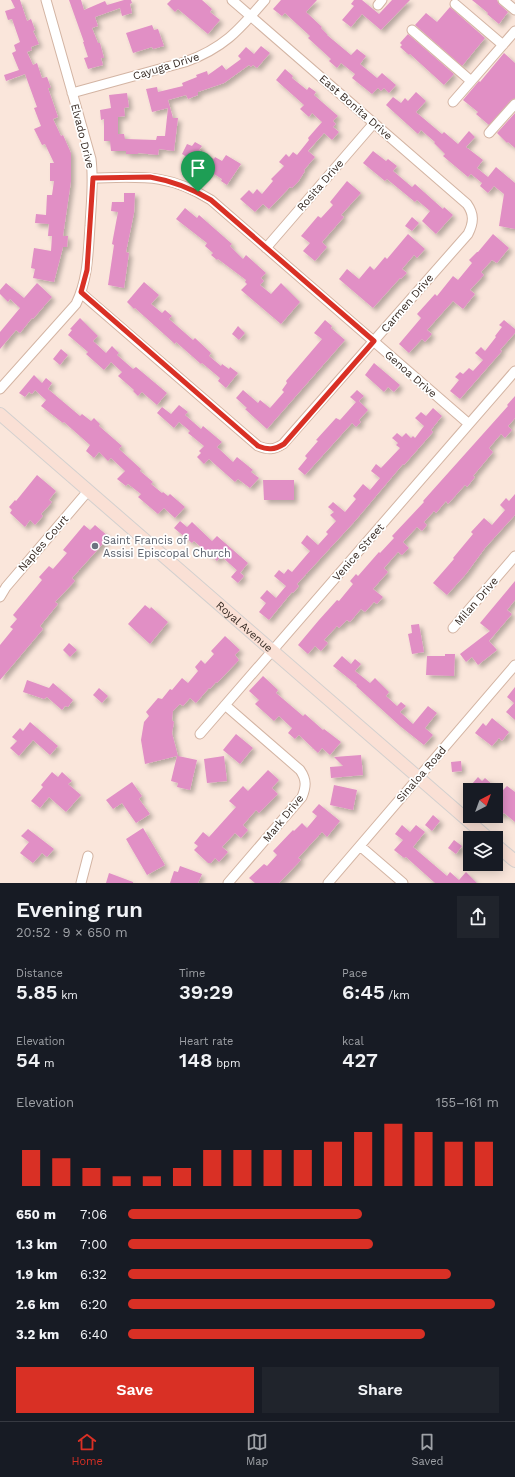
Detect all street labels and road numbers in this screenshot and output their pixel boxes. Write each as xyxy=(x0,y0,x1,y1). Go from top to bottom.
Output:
street label: Cayuga Drive xyxy=(131,50,201,83)
street label: East Bonita Drive xyxy=(316,72,395,143)
street label: Elvado Drive xyxy=(68,102,97,170)
street label: Rosita Drive xyxy=(294,157,346,214)
street label: Carmen Drive xyxy=(379,272,436,335)
street label: Genoa Drive xyxy=(382,348,439,401)
street label: Naples Court xyxy=(15,512,72,574)
street label: Venice Street xyxy=(330,521,387,584)
street label: Milan Drive xyxy=(452,574,501,628)
street label: Royal Avenue xyxy=(213,599,275,655)
street label: Sinaloa Road xyxy=(394,744,449,805)
street label: Mark Drive xyxy=(260,792,306,845)

